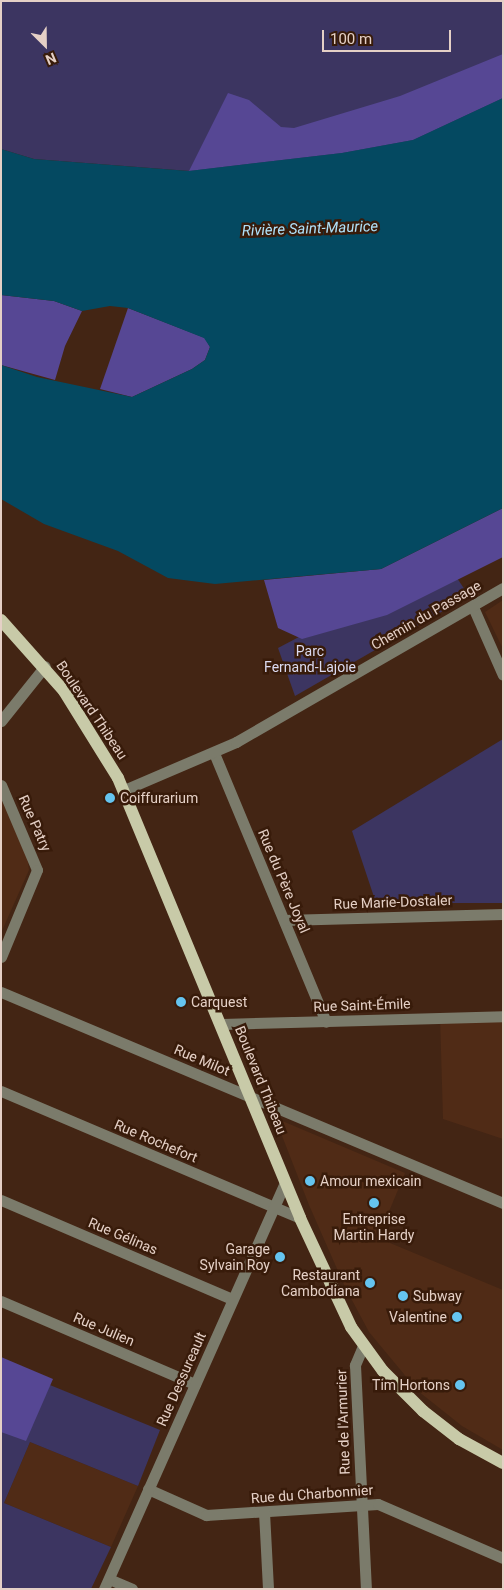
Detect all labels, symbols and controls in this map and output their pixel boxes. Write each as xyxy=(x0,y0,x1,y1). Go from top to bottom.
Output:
north arrow xyxy=(20,20,70,70)
scale bar xyxy=(324,20,453,52)
text: 100 m xyxy=(330,30,372,48)
text: N xyxy=(43,50,59,68)
water label: Rivière Saint-Maurice xyxy=(242,218,378,240)
street label: Chemin du Passage xyxy=(368,577,484,653)
park label: Parc Fernand-Lajoie xyxy=(264,643,356,676)
street label: Boulevard Thibeau xyxy=(53,657,131,763)
place label: Coiffurarium xyxy=(120,790,198,806)
street label: Rue Patry xyxy=(15,792,55,854)
marker: Coiffurarium xyxy=(104,792,116,804)
street label: Rue du Père Joyal xyxy=(255,827,313,935)
street label: Rue Marie-Dostaler xyxy=(333,892,453,912)
place label: Carquest xyxy=(191,994,247,1010)
street label: Rue Saint-Émile xyxy=(313,995,411,1015)
marker: Carquest xyxy=(175,996,187,1008)
street label: Boulevard Thibeau xyxy=(232,1023,290,1137)
street label: Rue Milot xyxy=(172,1041,232,1079)
street label: Rue Rochefort xyxy=(112,1116,200,1166)
place label: Amour mexicain xyxy=(320,1173,421,1189)
marker: Amour mexicain xyxy=(304,1175,316,1187)
marker: Entreprise Martin Hardy xyxy=(368,1197,380,1209)
place label: Entreprise Martin Hardy xyxy=(334,1211,414,1244)
street label: Rue Gélinas xyxy=(86,1214,160,1258)
place label: Garage Sylvain Roy xyxy=(200,1241,270,1274)
marker: Garage Sylvain Roy xyxy=(274,1251,286,1263)
place label: Restaurant Cambodiana xyxy=(281,1267,360,1300)
marker: Restaurant Cambodiana xyxy=(364,1277,376,1289)
place label: Subway xyxy=(413,1288,462,1304)
marker: Subway xyxy=(397,1290,409,1302)
street label: Rue Julien xyxy=(71,1309,137,1349)
place label: Valentine xyxy=(389,1309,447,1325)
marker: Valentine xyxy=(451,1311,463,1323)
street label: Rue Dessureault xyxy=(153,1329,209,1429)
street label: Rue de l'Armurier xyxy=(333,1369,353,1475)
place label: Tim Hortons xyxy=(372,1377,450,1393)
marker: Tim Hortons xyxy=(454,1379,466,1391)
street label: Rue du Charbonnier xyxy=(250,1481,374,1507)

